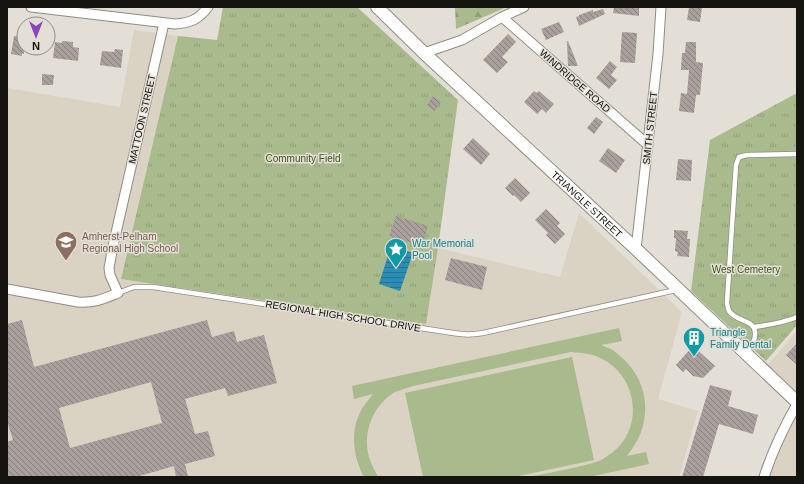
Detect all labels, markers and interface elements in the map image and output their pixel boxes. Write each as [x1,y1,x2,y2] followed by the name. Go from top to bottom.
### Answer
[16,16,56,56] north arrow
[32,40,40,52] text: N
[537,47,613,115] street label: WINDRIDGE ROAD
[126,73,158,165] street label: MATTOON STREET
[641,91,659,165] street label: SMITH STREET
[265,153,341,164] park label: Community Field
[550,168,625,239] street label: TRIANGLE STREET
[53,229,79,262] school or university icon: Amherst-Pelham Regional High School
[82,231,178,254] place label: Amherst-Pelham Regional High School
[383,236,409,269] place icon: War Memorial Pool
[412,238,474,261] place label: War Memorial Pool
[712,264,780,275] park label: West Cemetery
[265,298,422,334] street label: REGIONAL HIGH SCHOOL DRIVE
[681,325,707,358] building icon: Triangle Family Dental
[710,327,771,350] place label: Triangle Family Dental

